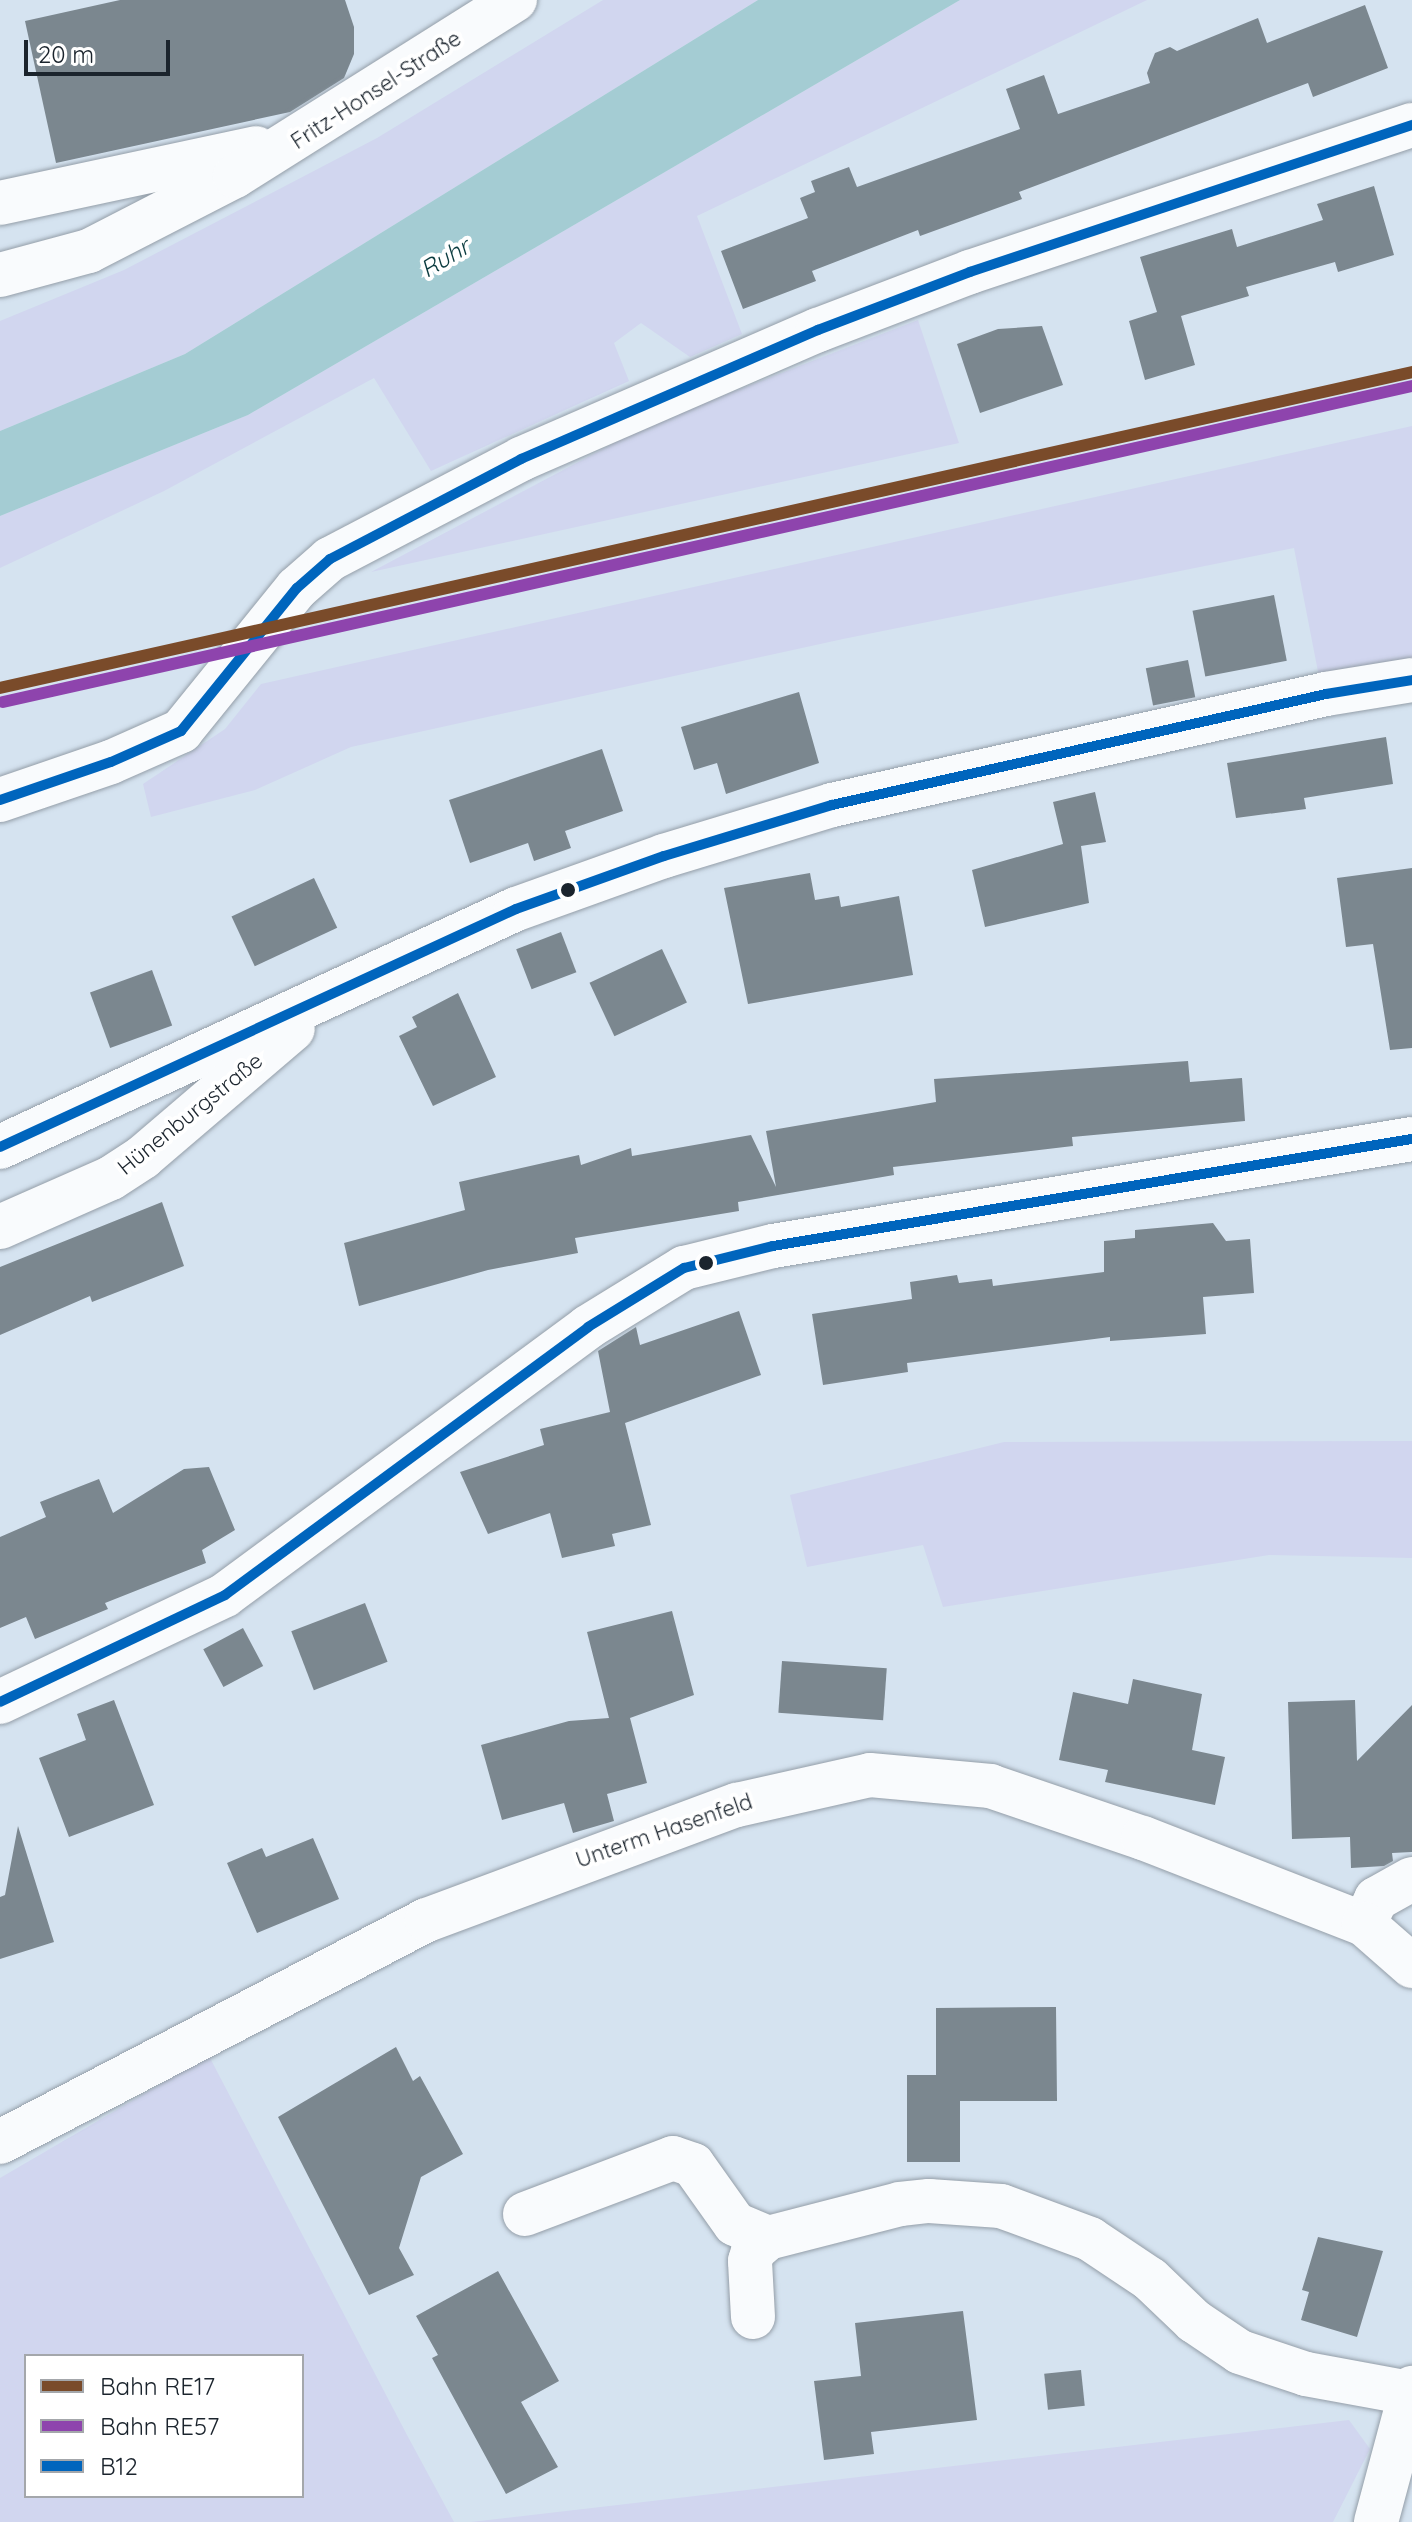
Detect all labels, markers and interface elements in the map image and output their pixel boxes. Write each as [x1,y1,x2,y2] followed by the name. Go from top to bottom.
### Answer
[28,24,174,74] scale bar
[286,25,466,155] street label: Fritz-Honsel-Straße
[38,39,94,69] text: 20 m
[415,232,475,284] water label: Ruhr
[560,882,576,898] unlabelled marker
[112,1047,268,1181] street label: Hünenburgstraße
[698,1255,714,1271] unlabelled marker
[572,1788,756,1874] street label: Unterm Hasenfeld
[24,2354,304,2498] legend
[100,2371,215,2401] text: Bahn RE17
[100,2411,219,2441] text: Bahn RE57
[100,2451,138,2481] text: B12

